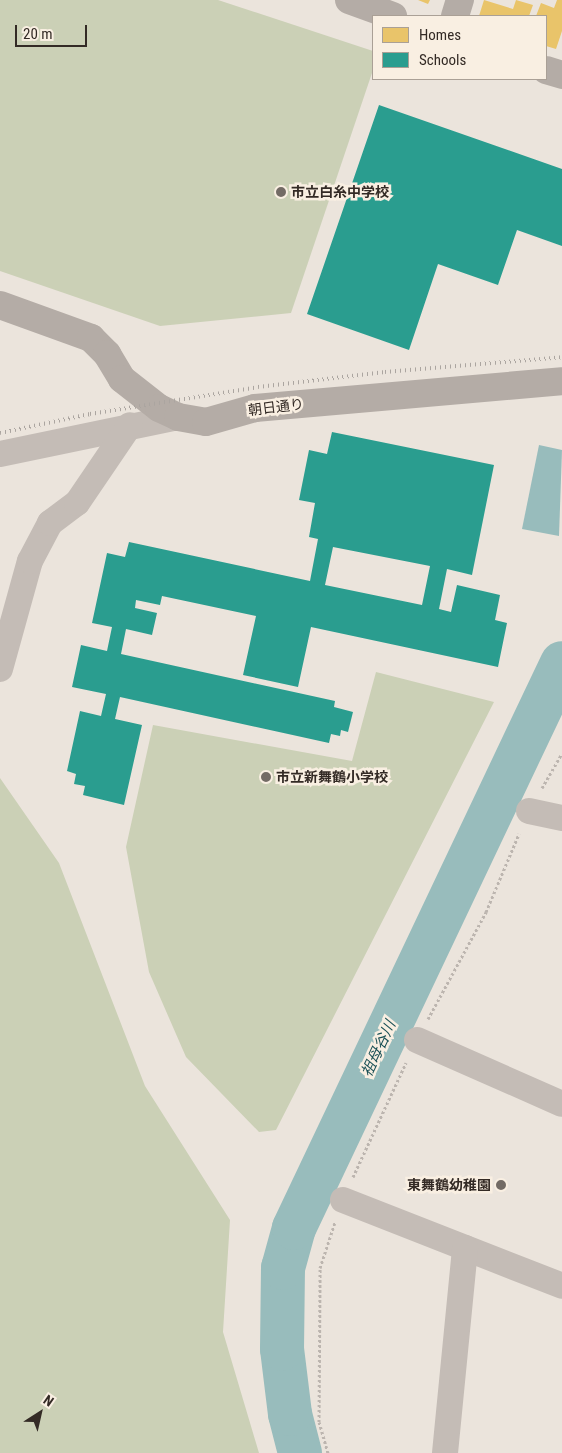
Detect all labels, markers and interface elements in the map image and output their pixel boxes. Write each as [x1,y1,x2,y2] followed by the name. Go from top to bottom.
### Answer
[18,15,90,47] scale bar
[372,15,547,80] legend
[23,25,53,43] text: 20 m
[419,26,461,44] text: Homes
[419,51,466,69] text: Schools
[291,184,389,200] place label: 市立白糸中学校
[275,186,287,198] marker: 市立白糸中学校
[247,395,305,419] street label: 朝日通り
[276,769,388,785] place label: 市立新舞鶴小学校
[260,771,272,783] marker: 市立新舞鶴小学校
[358,1018,400,1080] water label: 祖母谷川
[407,1177,491,1193] place label: 東舞鶴幼稚園
[495,1179,507,1191] marker: 東舞鶴幼稚園
[15,1388,65,1438] north arrow
[40,1392,57,1410] text: N

